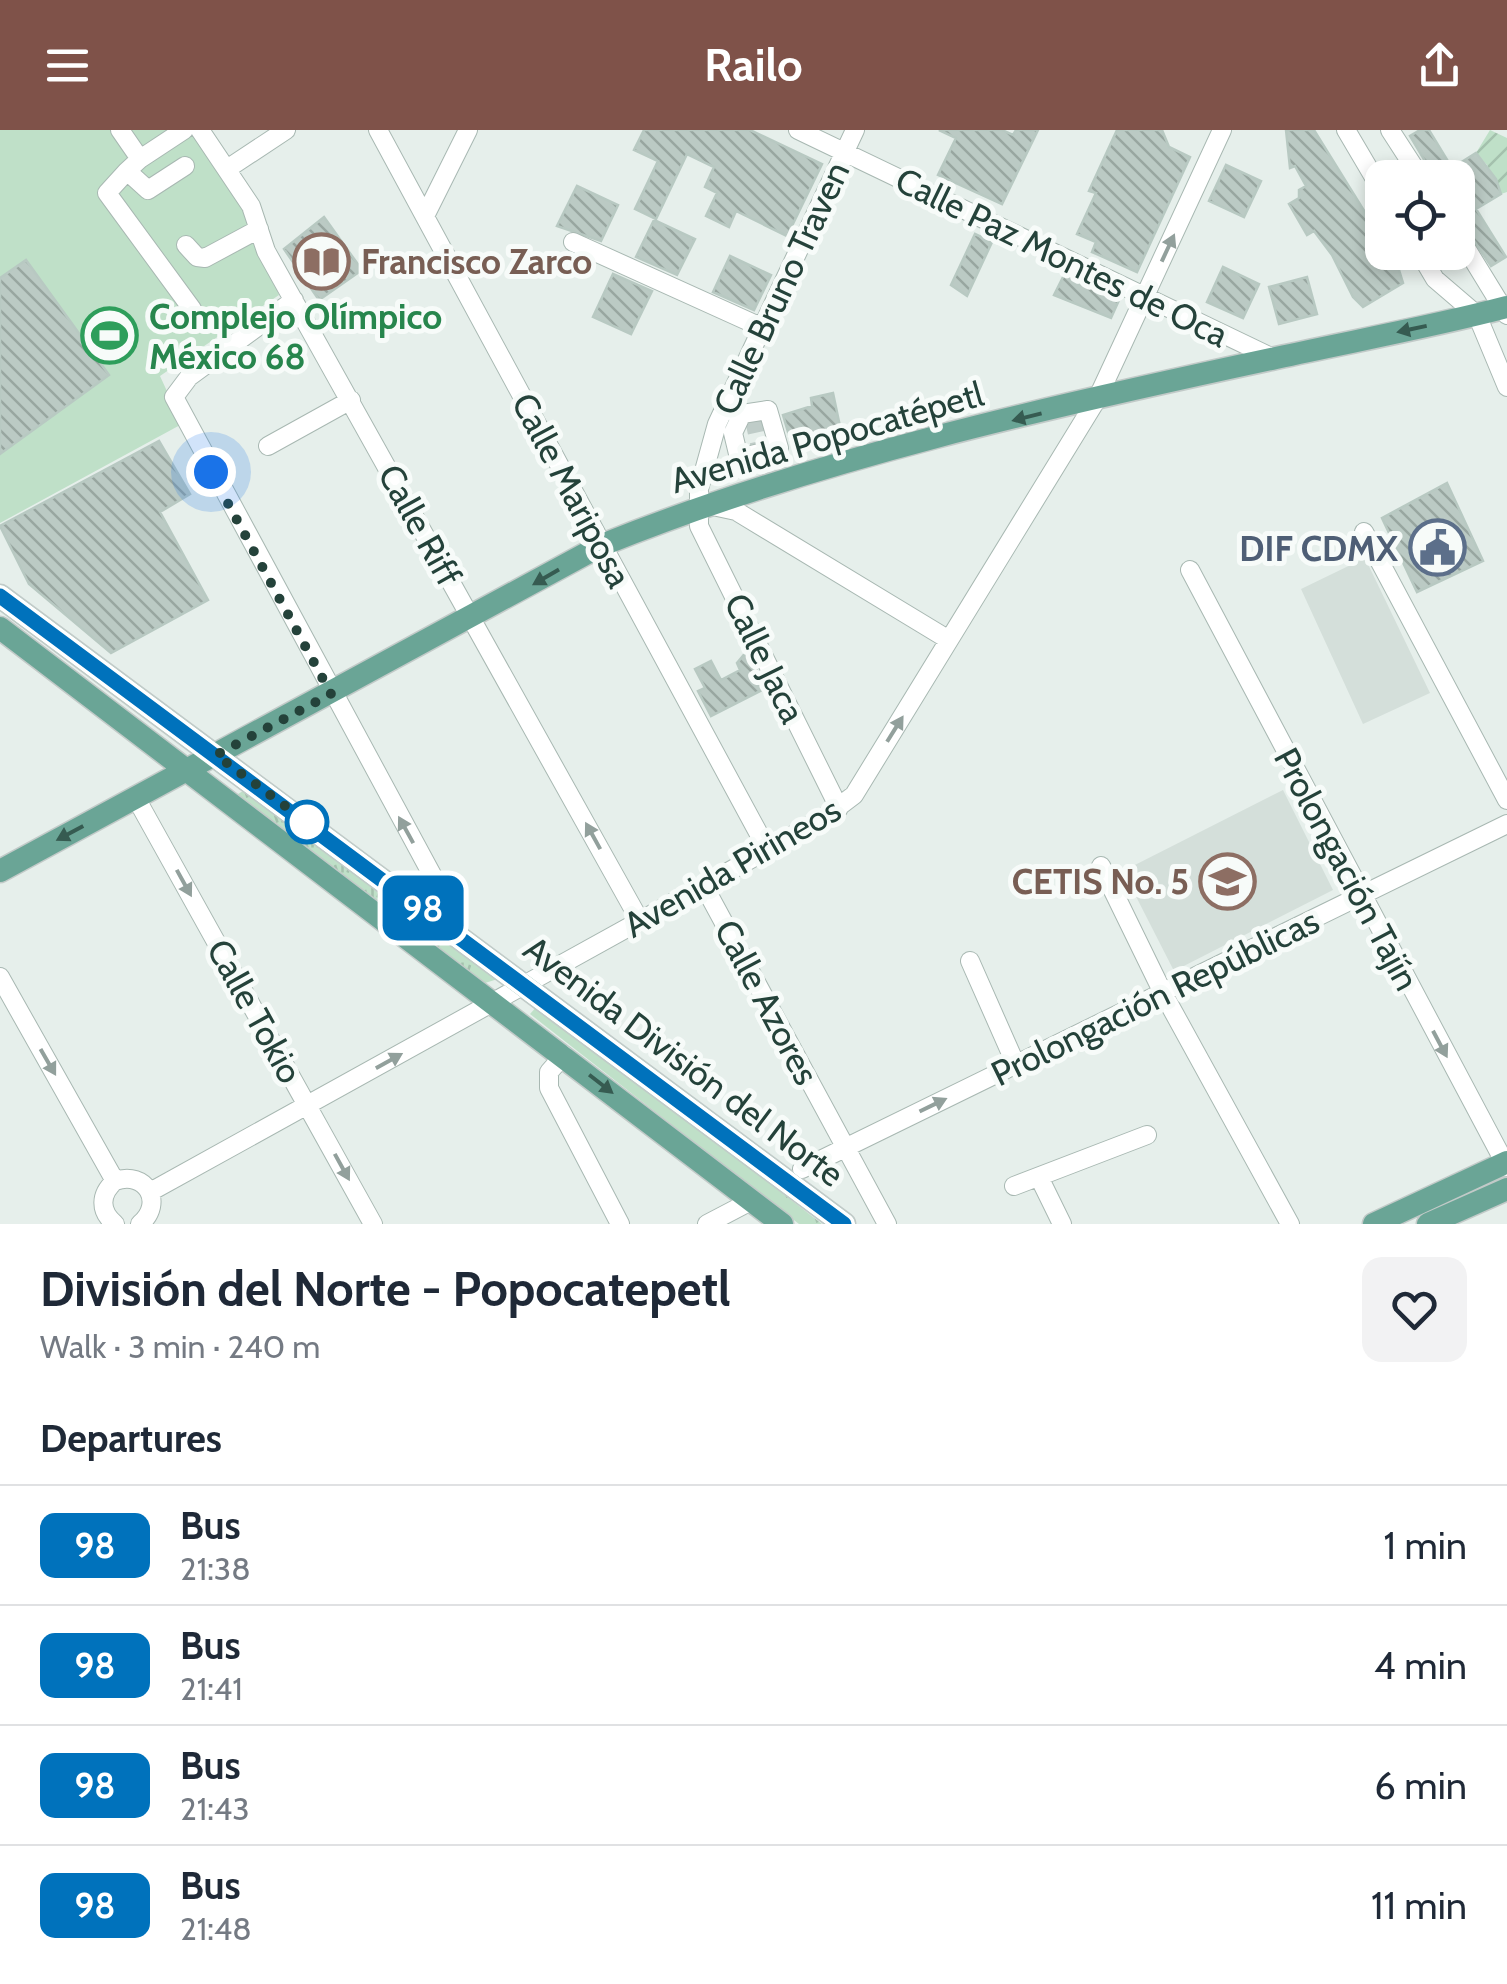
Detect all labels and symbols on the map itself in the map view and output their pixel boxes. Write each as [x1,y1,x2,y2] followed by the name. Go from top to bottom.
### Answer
[704,155,858,421] street label: Calle Bruno Traven
[889,158,1235,356] street label: Calle Paz Montes de Oca
[292,231,352,291] library icon: Francisco Zarco
[1160,233,1176,263] one-way arrow
[361,240,592,283] place label: Francisco Zarco
[149,295,442,378] place label: Complejo Olímpico México 68
[80,306,140,366] sports icon: Complejo Olímpico México 68
[1396,322,1427,337] one-way arrow
[666,372,989,502] street label: Avenida Popocatépetl
[503,385,641,595] street label: Calle Mariposa
[1011,410,1042,425] one-way arrow
[186,447,236,497] your location
[369,457,471,593] street label: Calle Riff
[1407,518,1467,578] public building icon: DIF CDMX
[1239,527,1398,570] place label: DIF CDMX
[532,567,560,585] one-way arrow
[715,586,815,730] street label: Calle Jaca
[885,715,903,743] one-way arrow
[1265,740,1429,998] street label: Prolongación Tajín
[616,788,848,946] street label: Avenida Pirineos
[286,801,328,843] unlabelled marker
[398,815,415,844] one-way arrow
[584,822,602,850] one-way arrow
[56,825,85,842] one-way arrow
[1198,851,1258,911] school or university icon: CETIS No. 5
[1012,860,1189,903] place label: CETIS No. 5
[174,869,192,897] one-way arrow
[378,876,468,940] line badge: 98
[984,899,1326,1095] street label: Prolongación Repúblicas
[706,912,828,1092] street label: Calle Azores
[515,927,853,1195] street label: Avenida División del Norte
[198,931,312,1091] street label: Calle Tokio
[1432,1029,1449,1058] one-way arrow
[39,1048,56,1076] one-way arrow
[375,1052,404,1069] one-way arrow
[588,1073,613,1094] one-way arrow
[919,1096,948,1113] one-way arrow
[333,1153,350,1181] one-way arrow

